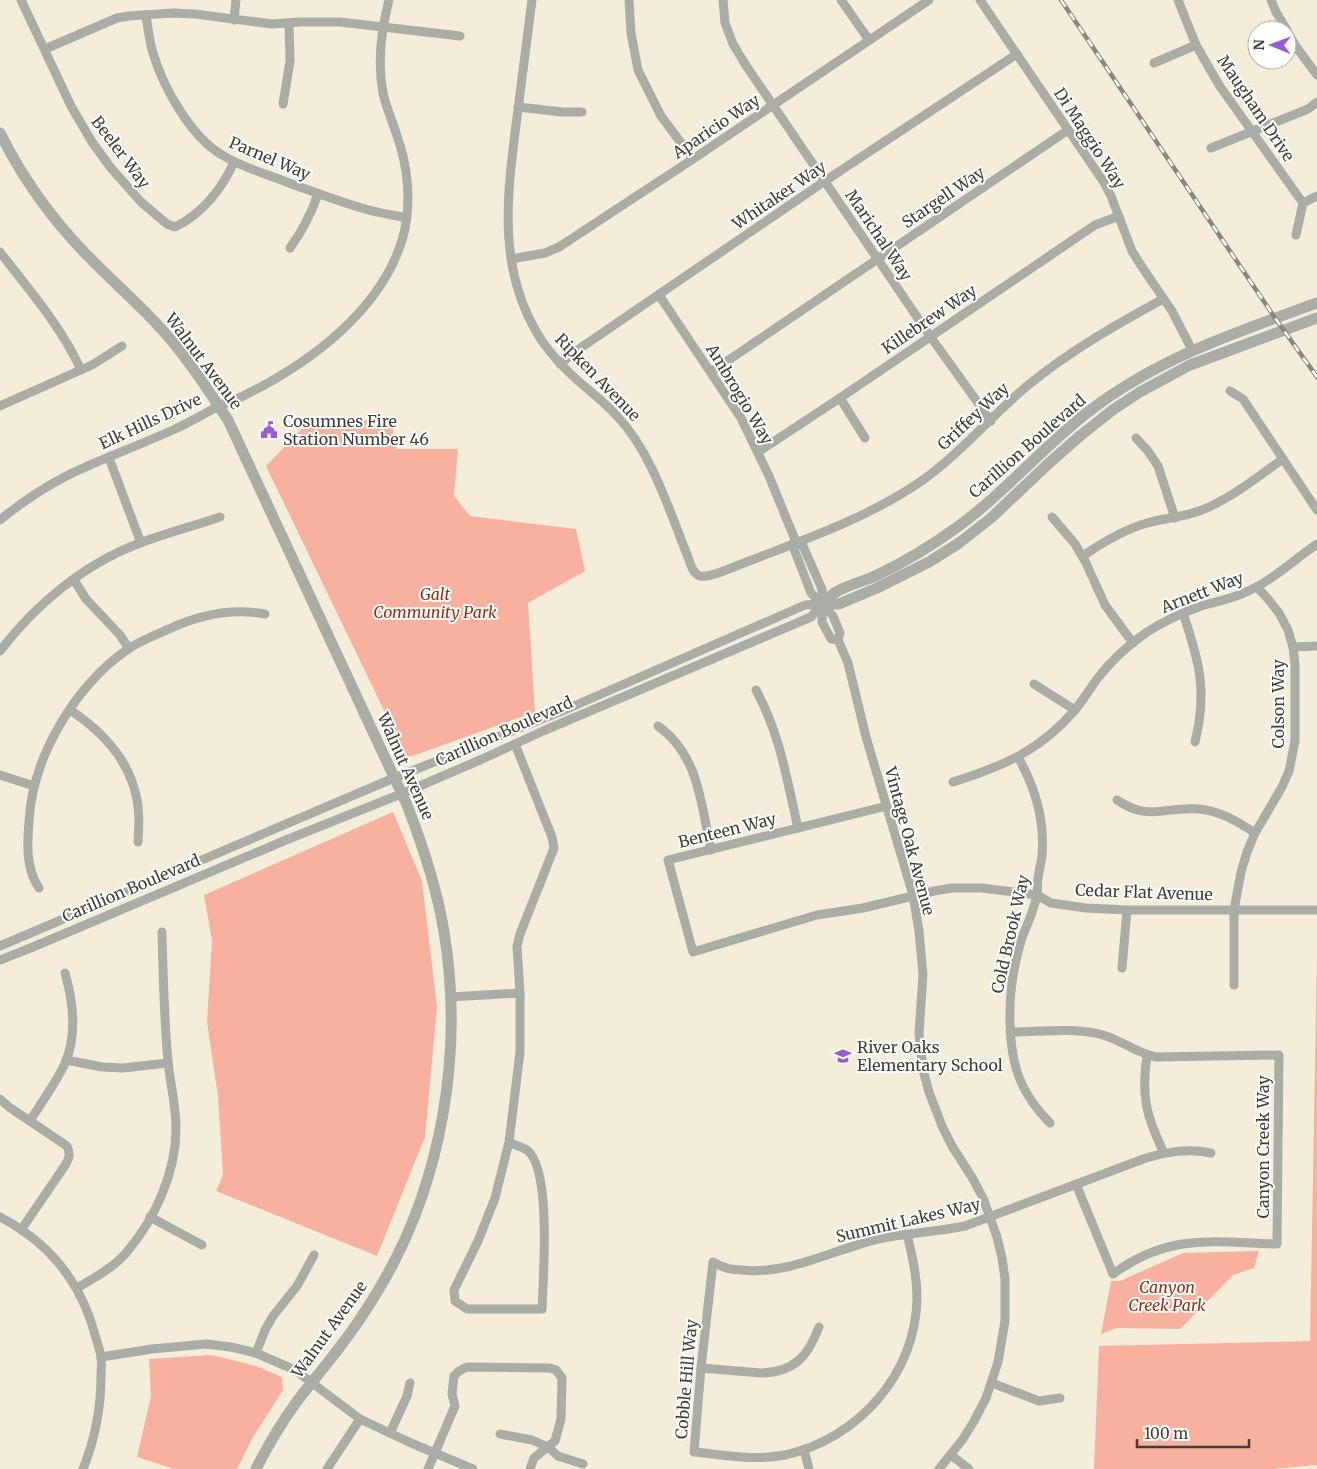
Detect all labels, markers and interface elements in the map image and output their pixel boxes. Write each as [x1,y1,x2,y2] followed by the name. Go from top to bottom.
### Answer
[1247,20,1297,70] north arrow
[1250,39,1268,50] text: N
[1213,51,1299,165] street label: Maugham Drive
[1050,84,1130,193] street label: Di Maggio Way
[668,89,764,163] street label: Aparicio Way
[87,112,155,193] street label: Beeler Way
[226,132,314,184] street label: Parnel Way
[728,156,830,234] street label: Whitaker Way
[898,162,989,232] street label: Stargell Way
[841,186,917,285] street label: Marichal Way
[878,280,981,358] street label: Killebrew Way
[161,308,247,413] street label: Walnut Avenue
[551,329,645,425] street label: Ripken Avenue
[702,339,778,448] street label: Ambrogio Way
[933,377,1013,454] street label: Griffey Way
[96,389,204,453] street label: Elk Hills Drive
[965,390,1090,502] street label: Carillion Boulevard
[283,411,429,449] place label: Cosumnes Fire Station Number 46
[259,420,279,440] public building icon: Cosumnes Fire Station Number 46
[1157,567,1247,617] street label: Arnett Way
[373,584,497,622] park label: Galt Community Park
[1268,659,1288,748] street label: Colson Way
[432,692,576,770] street label: Carillion Boulevard
[373,708,439,823] street label: Walnut Avenue
[880,764,939,917] street label: Vintage Oak Avenue
[676,808,779,852] street label: Benteen Way
[59,850,203,926] street label: Carillion Boulevard
[987,872,1034,995] street label: Cold Brook Way
[1075,880,1213,904] street label: Cedar Flat Avenue
[857,1037,1003,1075] place label: River Oaks Elementary School
[833,1046,853,1066] school or university icon: River Oaks Elementary School
[1253,1075,1273,1219] street label: Canyon Creek Way
[834,1193,983,1246] street label: Summit Lakes Way
[286,1276,371,1382] street label: Walnut Avenue
[1128,1277,1206,1315] park label: Canyon Creek Park
[671,1318,701,1440] street label: Cobble Hill Way
[1137,1416,1250,1448] scale bar
[1144,1424,1188,1443] text: 100 m

